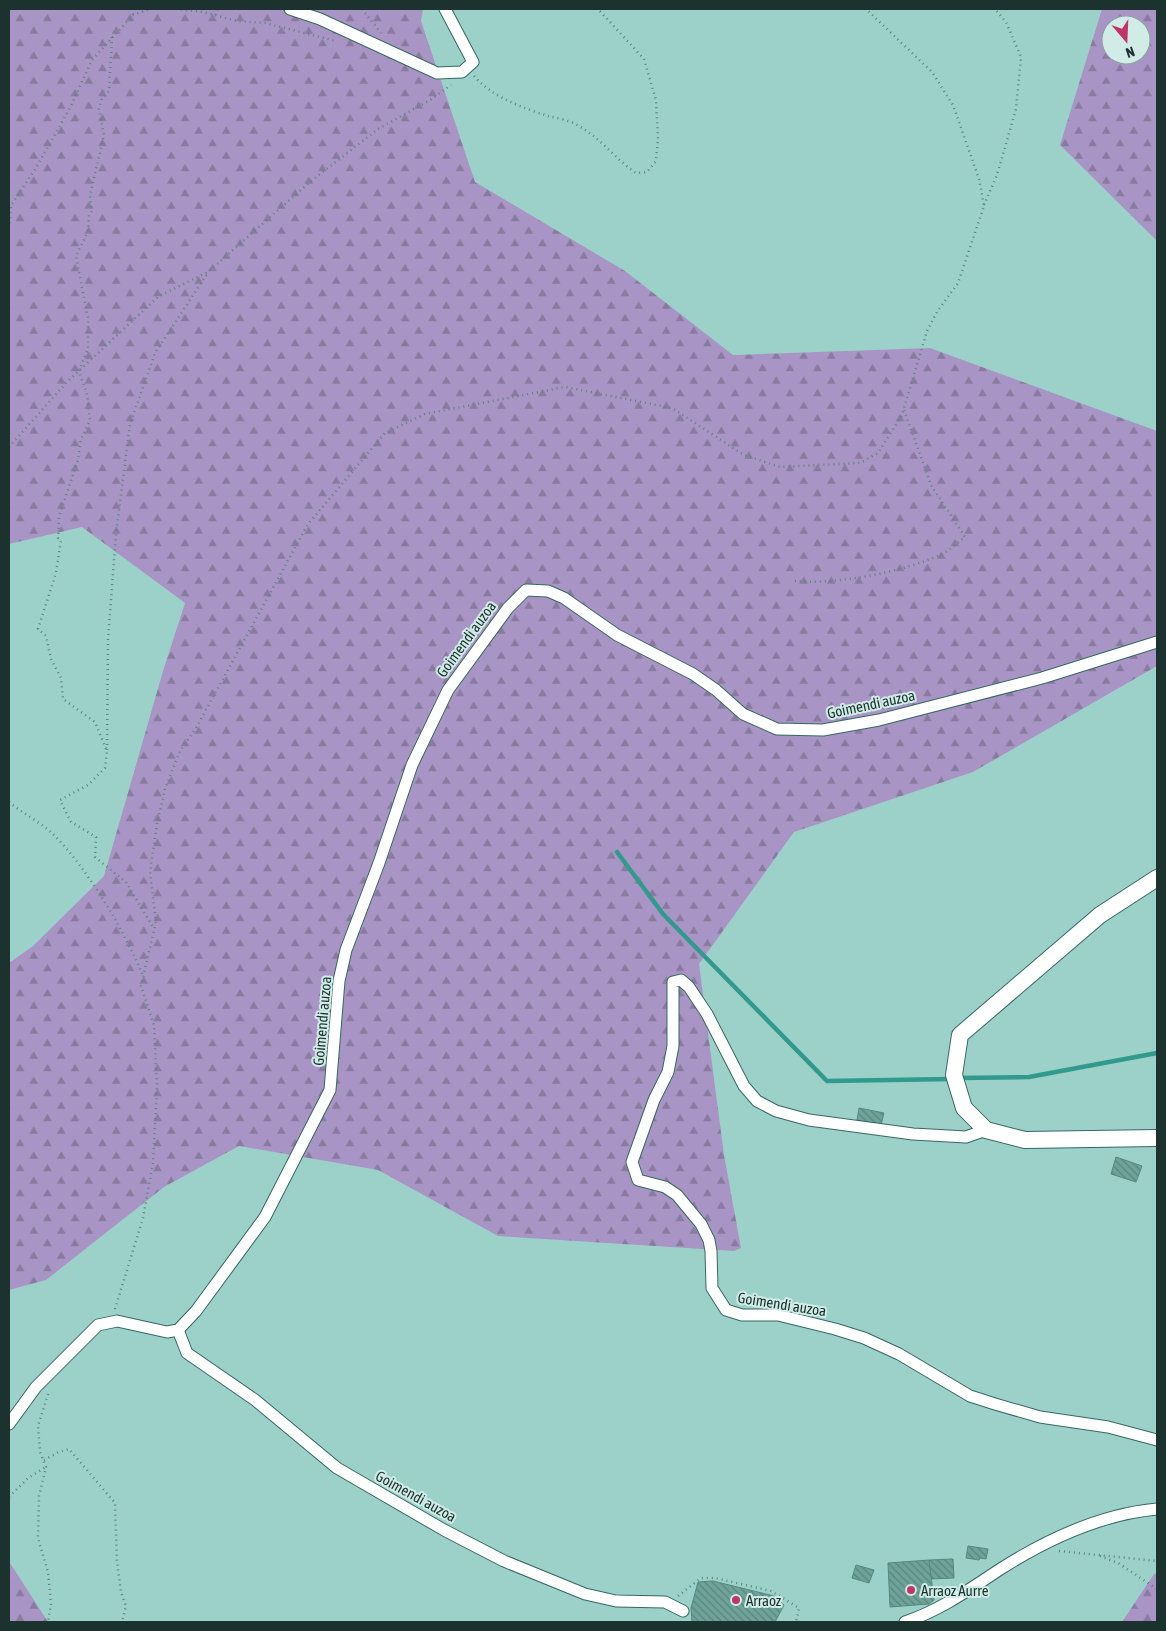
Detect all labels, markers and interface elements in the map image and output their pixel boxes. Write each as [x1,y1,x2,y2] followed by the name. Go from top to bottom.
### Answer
[1101,15,1151,65] north arrow
[1124,43,1137,61] text: N
[433,598,499,680] street label: Goimendi auzoa
[825,686,917,722] street label: Goimendi auzoa
[310,976,334,1066] street label: Goimendi auzoa
[736,1289,828,1319] street label: Goimendi auzoa
[373,1467,459,1525] street label: Goimendi auzoa
[921,1582,989,1599] place label: Arraoz Aurre
[905,1584,917,1596] marker: Arraoz Aurre
[746,1592,782,1609] place label: Arraoz
[730,1594,742,1606] marker: Arraoz

